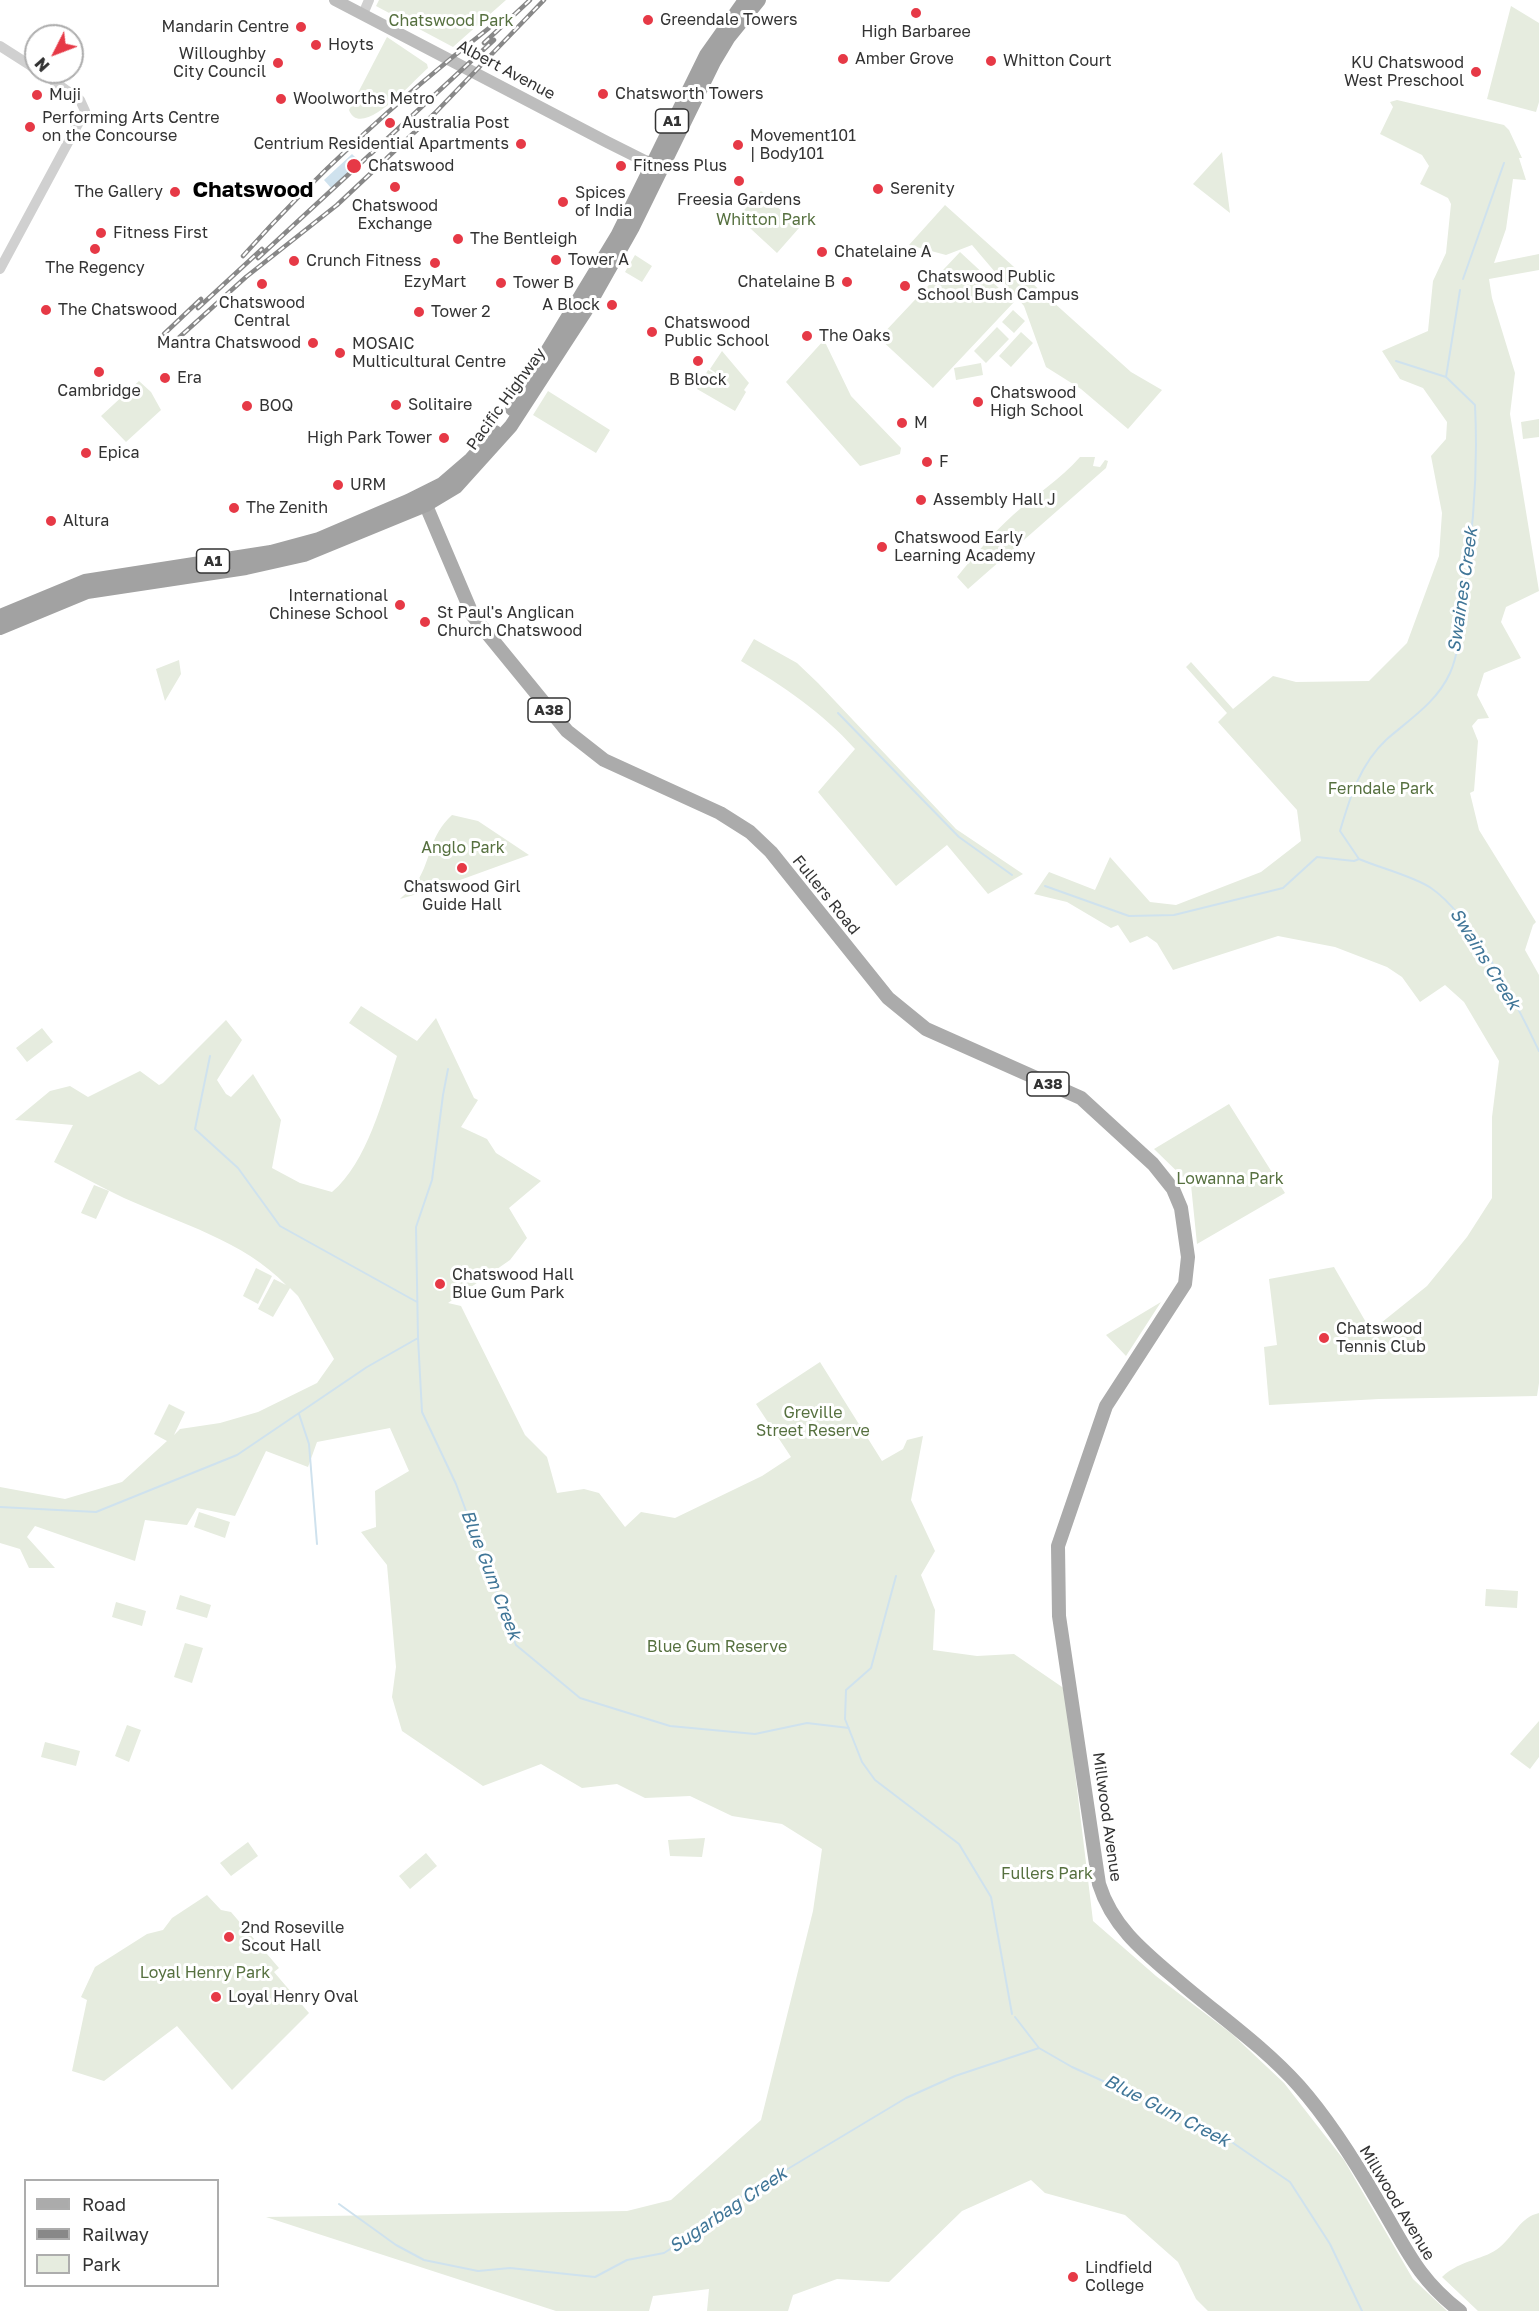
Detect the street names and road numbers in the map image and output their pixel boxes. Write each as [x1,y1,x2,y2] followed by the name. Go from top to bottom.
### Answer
[454,36,558,104] street label: Albert Avenue
[656,109,688,133] road number: A1
[463,344,549,454] street label: Pacific Highway
[196,549,230,573] road number: A1
[528,698,570,722] road number: A38
[788,851,864,939] street label: Fullers Road
[1027,1072,1069,1096] road number: A38
[1088,1751,1126,1883] street label: Millwood Avenue
[1355,2142,1439,2264] street label: Millwood Avenue

